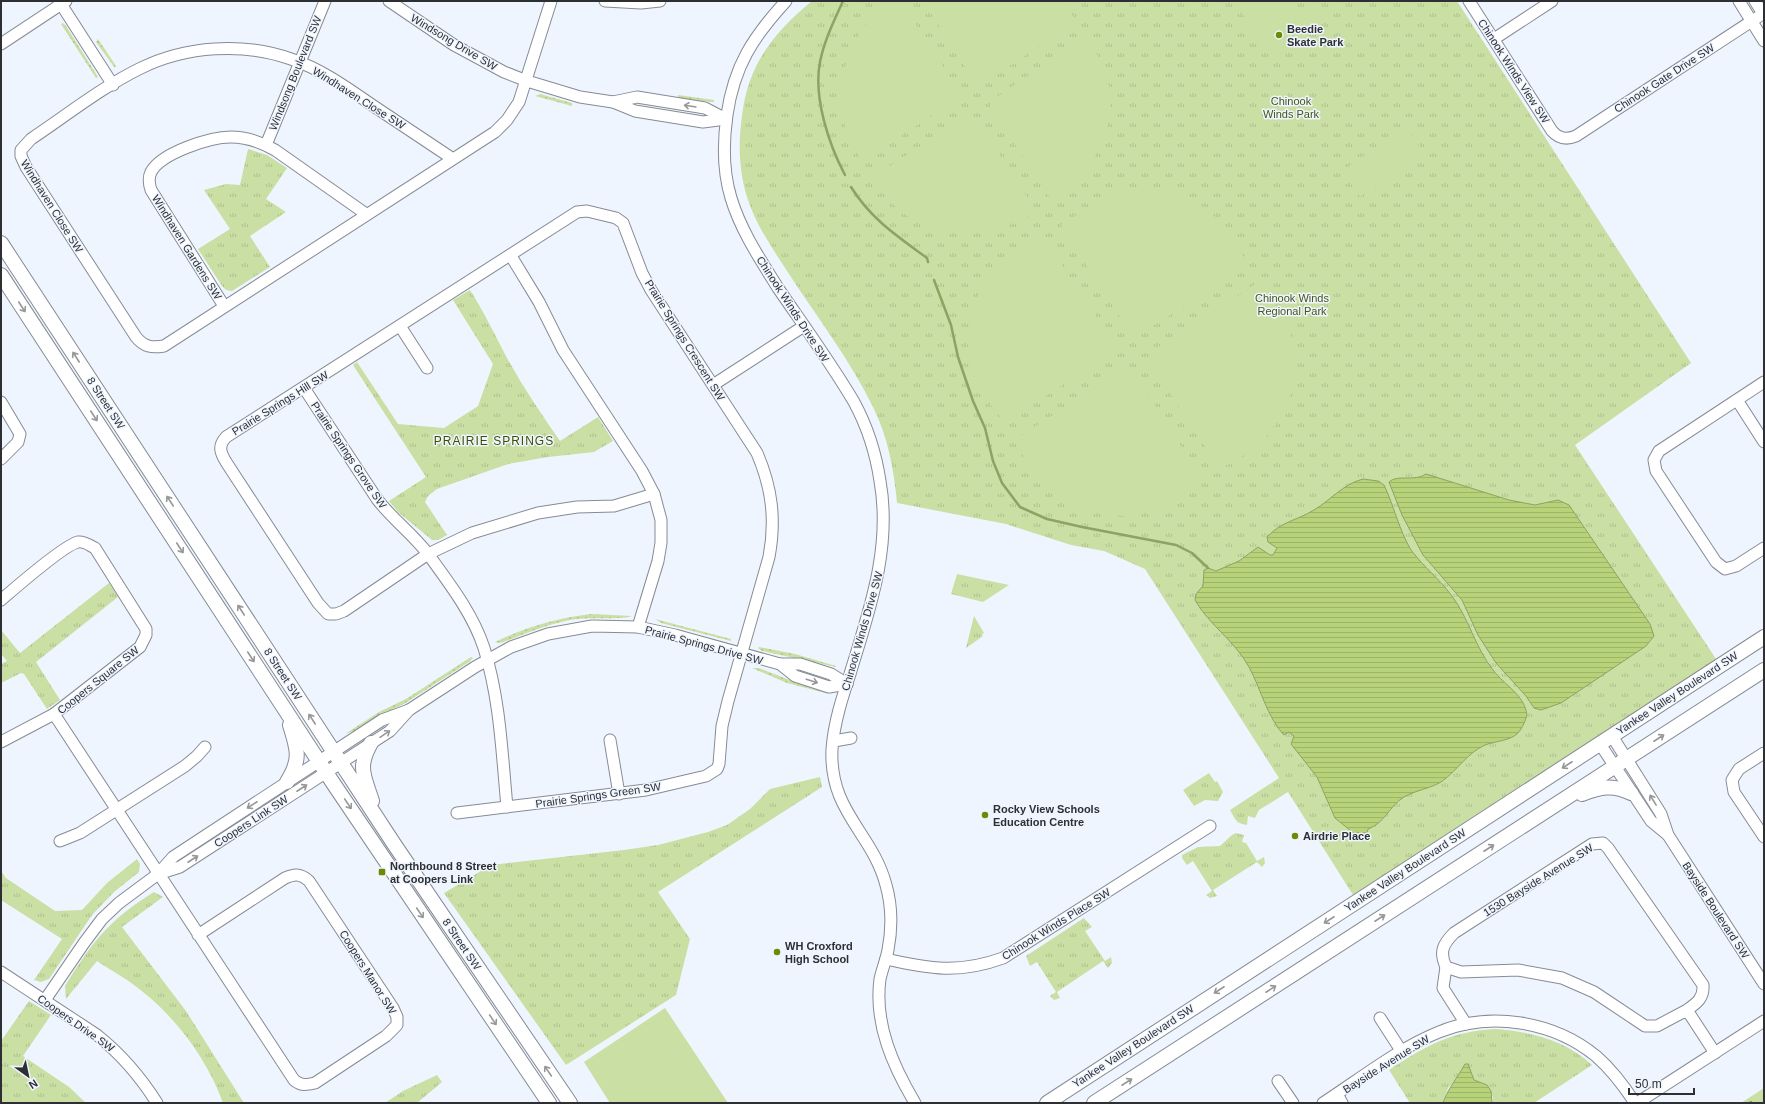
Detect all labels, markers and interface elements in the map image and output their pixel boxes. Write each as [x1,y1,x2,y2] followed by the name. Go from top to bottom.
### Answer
[409,12,500,73] street label: Windsong Drive SW
[267,13,324,132] street label: Windsong Boulevard SW
[1476,17,1552,126] street label: Chinook Winds View SW
[1287,23,1344,48] place label: Beedie Skate Park
[1274,30,1284,40] marker: Beedie Skate Park
[1612,41,1717,115] street label: Chinook Gate Drive SW
[310,65,408,132] street label: Windhaven Close SW
[1263,95,1320,120] park label: Chinook Winds Park
[684,102,697,110] one-way arrow
[19,157,86,255] street label: Windhaven Close SW
[150,192,224,302] street label: Windhaven Gardens SW
[754,254,832,365] street label: Chinook Winds Drive SW
[643,277,728,403] street label: Prairie Springs Crescent SW
[1255,292,1329,317] park label: Chinook Winds Regional Park
[18,302,27,313] one-way arrow
[72,352,80,363] one-way arrow
[230,368,331,438] street label: Prairie Springs Hill SW
[85,375,128,432] street label: 8 Street SW
[309,399,390,511] street label: Prairie Springs Grove SW
[90,410,98,422] one-way arrow
[434,434,554,448] district label: PRAIRIE SPRINGS
[166,496,174,507] one-way arrow
[176,543,184,554] one-way arrow
[839,569,885,692] street label: Chinook Winds Drive SW
[237,605,245,616] one-way arrow
[644,623,765,667] street label: Prairie Springs Drive SW
[55,643,141,716] street label: Coopers Square SW
[262,646,305,703] street label: 8 Street SW
[1614,649,1740,737] street label: Yankee Valley Boulevard SW
[247,651,255,662] one-way arrow
[805,678,818,685] one-way arrow
[308,713,316,725] one-way arrow
[379,729,391,737] one-way arrow
[1653,733,1665,741] one-way arrow
[1562,761,1573,769] one-way arrow
[535,780,662,810] street label: Prairie Springs Green SW
[296,784,307,792] one-way arrow
[212,792,291,849] street label: Coopers Link SW
[1648,794,1656,806] one-way arrow
[344,799,352,810] one-way arrow
[246,801,257,809] one-way arrow
[993,803,1100,828] place label: Rocky View Schools Education Centre
[980,810,990,820] marker: Rocky View Schools Education Centre
[1342,826,1468,914] street label: Yankee Valley Boulevard SW
[1303,830,1370,842] place label: Airdrie Place
[1290,831,1300,841] marker: Airdrie Place
[1481,841,1596,919] street label: 1530 Bayside Avenue SW
[1483,844,1494,852] one-way arrow
[187,855,198,863] one-way arrow
[390,860,497,885] place label: Northbound 8 Street at Coopers Link
[1680,860,1752,961] street label: Bayside Boulevard SW
[377,867,387,877] marker: Northbound 8 Street at Coopers Link
[1000,885,1113,962] street label: Chinook Winds Place SW
[416,907,424,918] one-way arrow
[1374,914,1386,922] one-way arrow
[1323,915,1334,924] one-way arrow
[440,916,484,972] street label: 8 Street SW
[337,928,399,1017] street label: Coopers Manor SW
[785,940,853,965] place label: WH Croxford High School
[772,947,782,957] marker: WH Croxford High School
[1265,984,1277,992] one-way arrow
[1214,986,1225,994] one-way arrow
[35,992,117,1054] street label: Coopers Drive SW
[1070,1002,1196,1090] street label: Yankee Valley Boulevard SW
[489,1014,497,1025] one-way arrow
[1341,1032,1432,1095] street label: Bayside Avenue SW
[8,1056,48,1096] north arrow
[544,1066,552,1077] one-way arrow
[1629,1070,1694,1096] scale bar
[27,1077,40,1092] text: N
[1635,1077,1662,1091] text: 50 m
[1121,1078,1132,1086] one-way arrow

